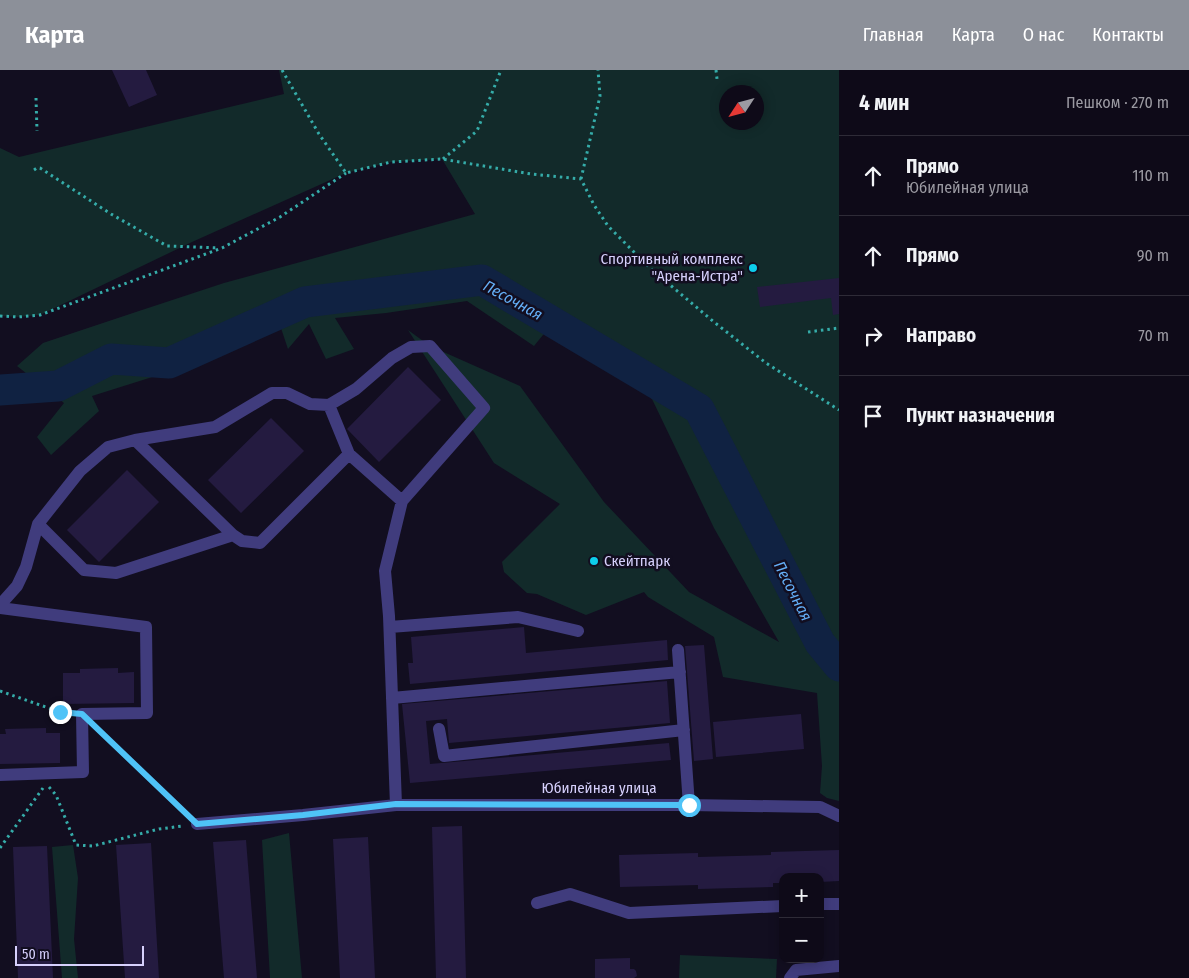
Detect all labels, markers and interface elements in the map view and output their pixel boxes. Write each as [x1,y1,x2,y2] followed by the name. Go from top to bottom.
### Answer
[25,21,84,49] text: Карта
[863,24,924,46] text: Главная
[952,24,995,46] text: Карта
[1023,24,1064,46] text: О нас
[1092,24,1164,46] text: Контакты
[719,85,764,130] north arrow
[859,90,909,116] text: 4 мин
[1066,93,1169,112] text: Пешком · 270 m
[906,155,959,178] text: Прямо
[859,162,887,190] icon: ahead
[1132,166,1169,185] text: 110 m
[906,178,1029,197] text: Юбилейная улица
[859,242,887,270] icon: ahead
[906,244,959,267] text: Прямо
[1137,246,1169,265] text: 90 m
[601,250,744,285] place label: Спортивный комплекс "Арена-Истра"
[747,262,759,274] marker: Спортивный комплекс "Арена-Истра"
[480,276,546,324] water label: Песочная
[859,322,887,350] icon: right
[906,324,976,347] text: Направо
[1138,326,1169,345] text: 70 m
[859,402,887,430] icon: arrive
[906,404,1055,427] text: Пункт назначения
[604,552,670,570] place label: Скейтпарк
[588,555,600,567] marker: Скейтпарк
[770,558,816,624] water label: Песочная
[49,701,72,724] route end
[541,779,657,797] street label: Юбилейная улица
[678,794,701,817] route start
[779,873,824,963] map controls
[779,873,824,918] button: +
[779,918,824,963] button: −
[15,943,144,966] scale bar
[22,946,50,963] text: 50 m

